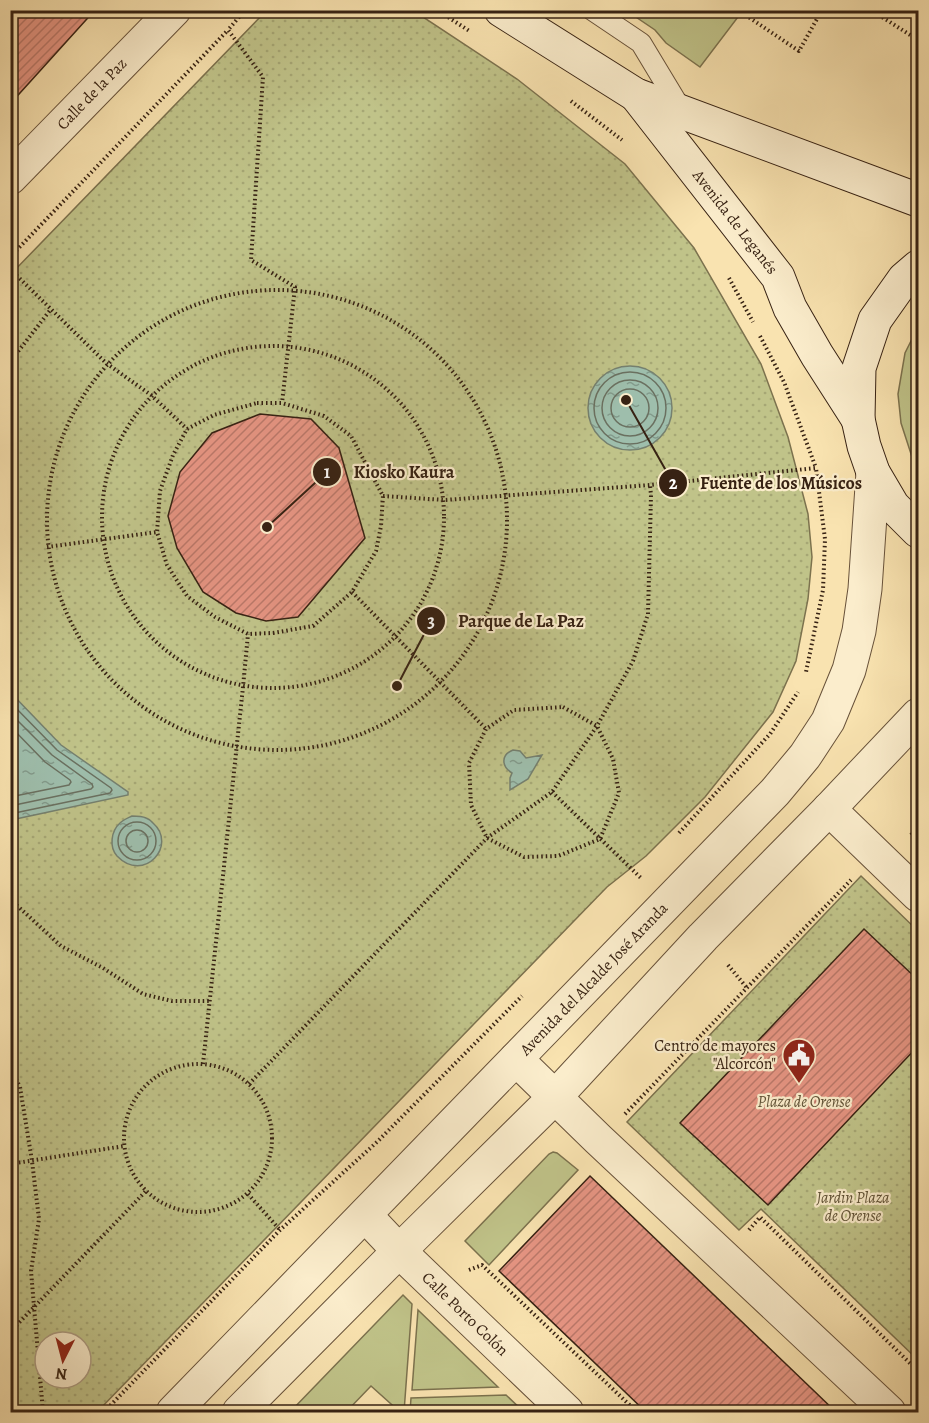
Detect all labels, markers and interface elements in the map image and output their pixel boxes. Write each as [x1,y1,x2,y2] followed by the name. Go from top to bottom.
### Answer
[52,53,132,135] street label: Calle de la Paz
[687,164,783,279] street label: Avenida de Leganés
[312,454,467,490] callout: Kiosko Kaura
[324,460,331,484] text: 1
[353,460,455,484] text: Kiosko Kaura
[658,465,874,501] callout: Fuente de los Músicos
[669,471,678,495] text: 2
[700,471,862,495] text: Fuente de los Músicos
[416,603,596,639] callout: Parque de La Paz
[427,609,435,633] text: 3
[458,609,584,633] text: Parque de La Paz
[514,897,673,1061] street label: Avenida del Alcalde José Aranda
[654,1035,776,1075] place label: Centro de mayores "Alcorcón"
[781,1037,817,1084] public building icon: Centro de mayores "Alcorcón"
[758,1091,851,1113] park label: Plaza de Orense
[816,1187,890,1227] park label: Jardin Plaza de Orense
[417,1267,513,1361] street label: Calle Porto Colón
[33,1330,93,1390] north arrow
[54,1362,68,1385] text: N

